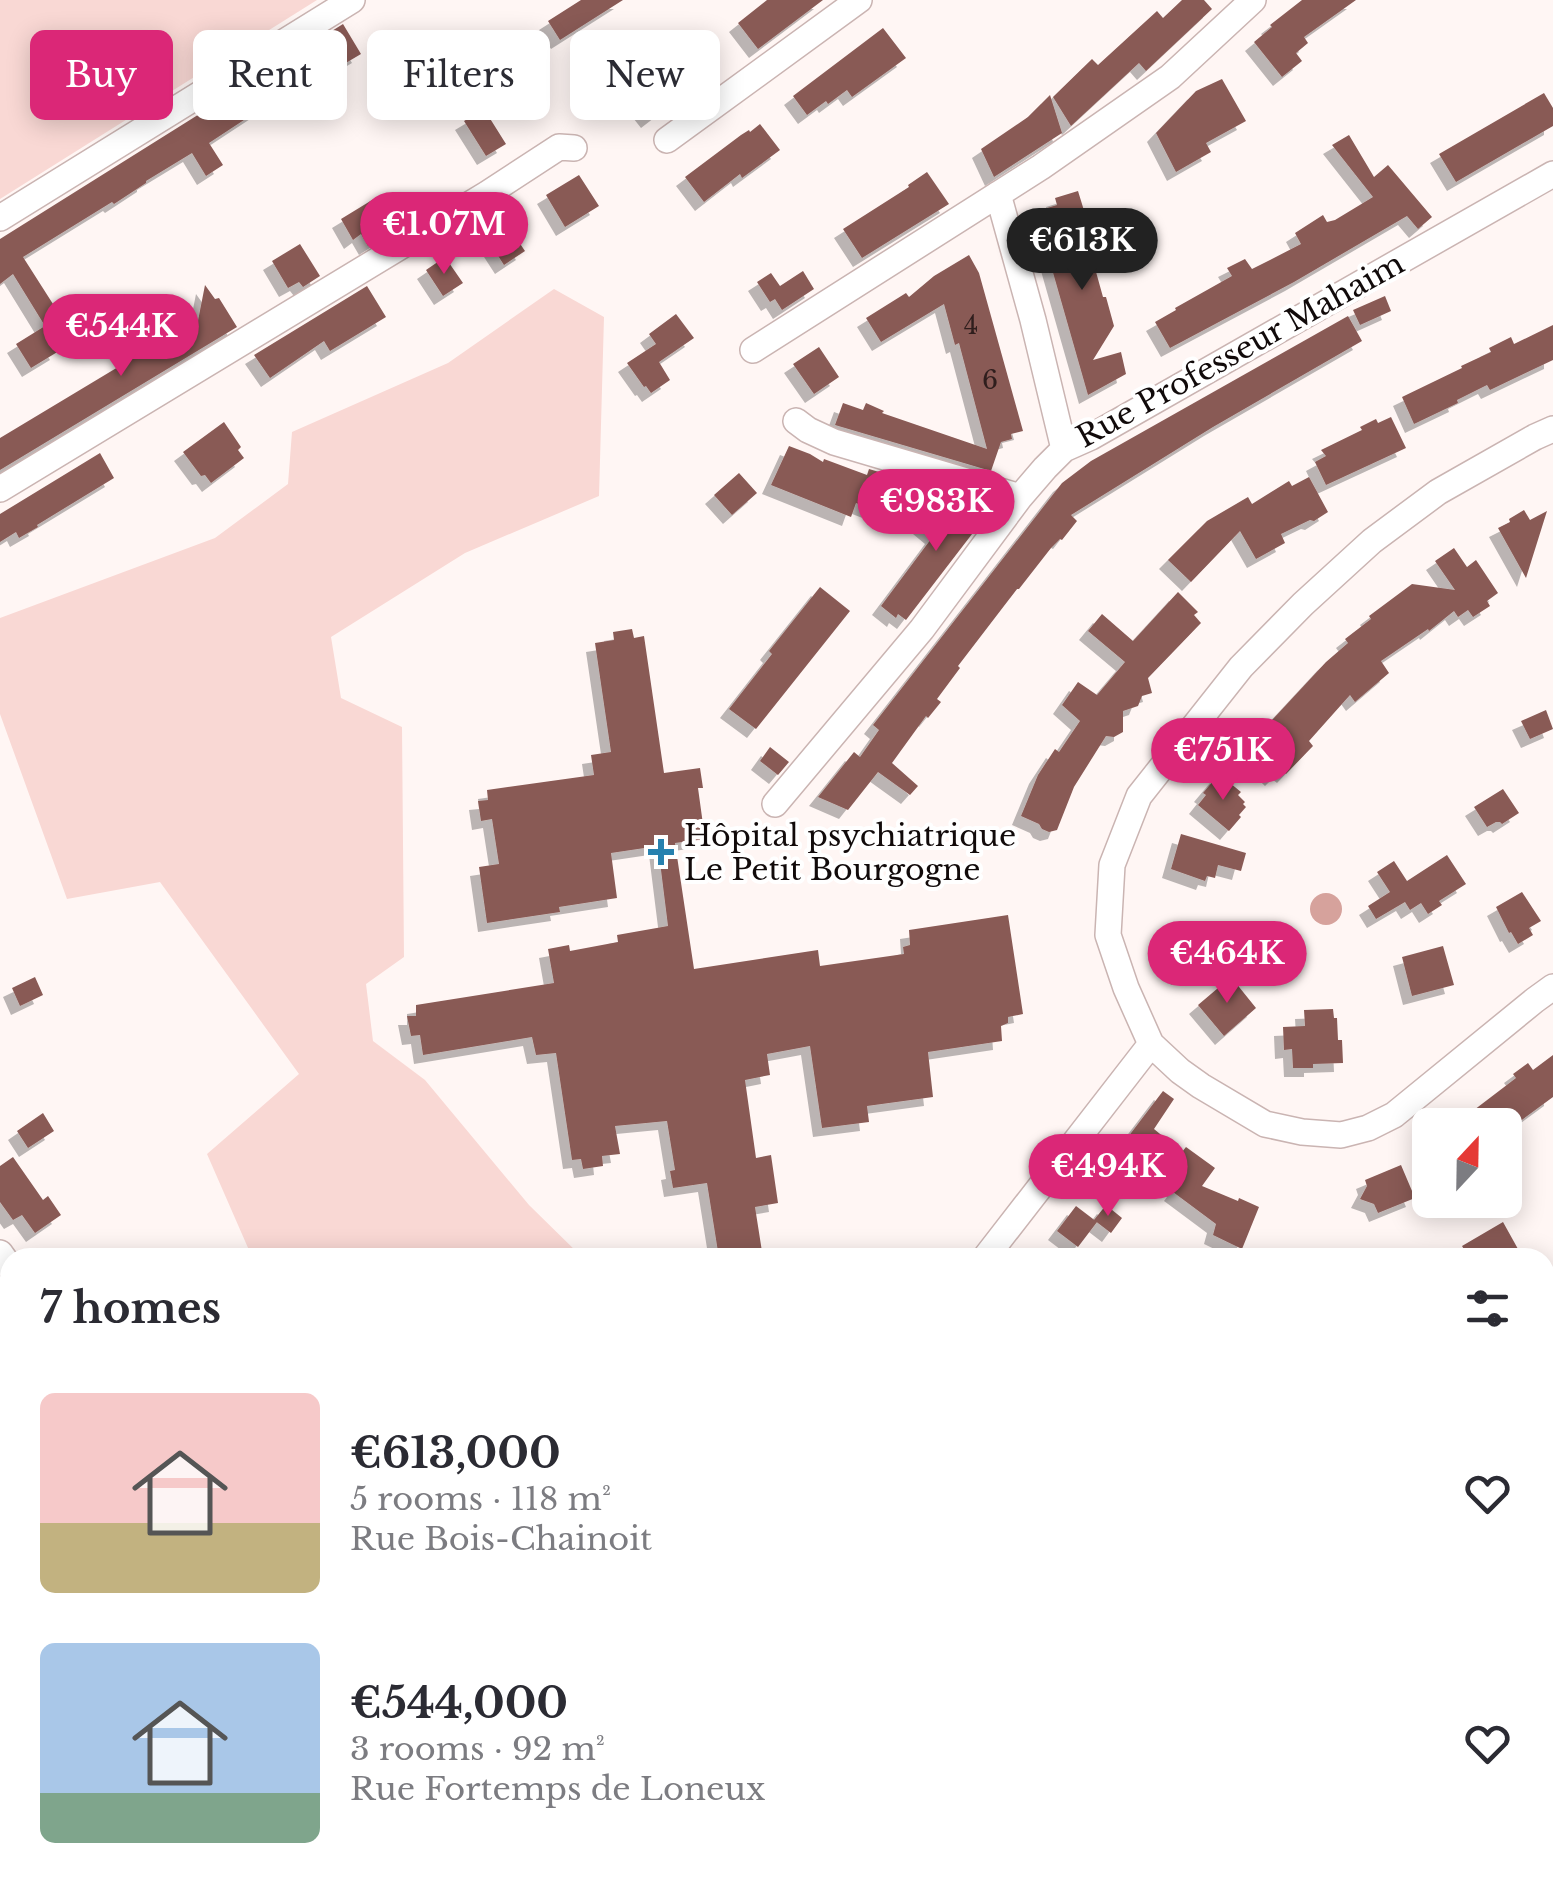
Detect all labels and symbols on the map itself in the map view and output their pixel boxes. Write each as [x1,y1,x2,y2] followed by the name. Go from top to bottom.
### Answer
[363,192,525,277] pin: €1.07M
[1012,208,1152,293] pin: €613K
[1070,244,1410,456] street label: Rue Professeur Mahaim
[51,294,191,379] pin: €544K
[964,310,978,341] house number: 4
[982,365,998,396] house number: 6
[866,469,1006,554] pin: €983K
[1153,718,1293,803] pin: €751K
[684,817,1016,888] place label: Hôpital psychiatrique Le Petit Bourgogne
[648,839,674,865] marker: Hôpital psychiatrique Le Petit Bourgogne
[1157,921,1297,1006] pin: €464K
[1412,1108,1522,1218] north arrow
[1038,1134,1178,1219] pin: €494K

